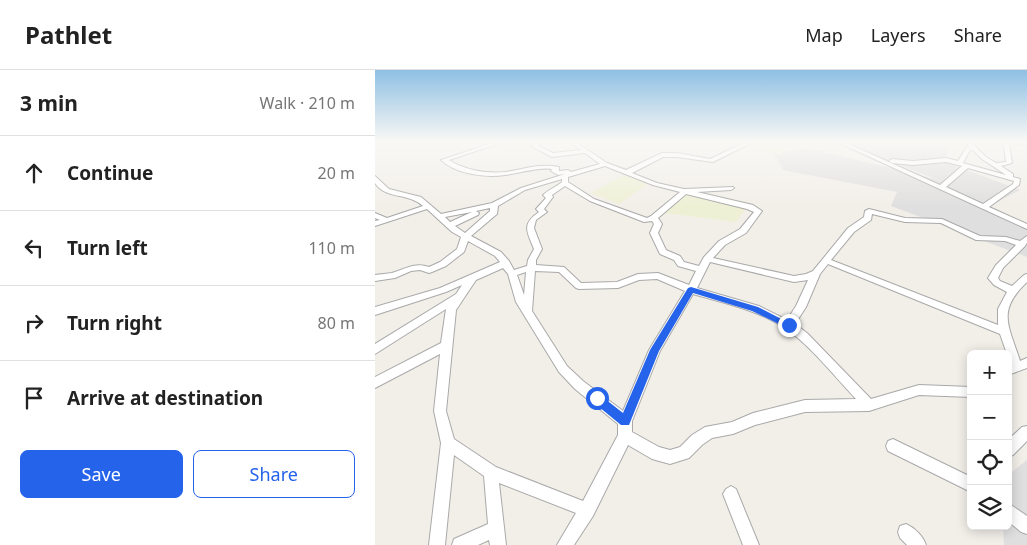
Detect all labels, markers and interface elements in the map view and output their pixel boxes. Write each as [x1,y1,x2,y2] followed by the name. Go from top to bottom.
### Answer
[25,18,112,51] text: Pathlet
[805,23,843,47] text: Map
[871,23,926,47] text: Layers
[954,23,1002,47] text: Share
[20,89,78,117] text: 3 min
[260,92,355,114] text: Walk · 210 m
[20,159,48,187] icon: ahead
[67,160,153,186] text: Continue
[318,162,355,184] text: 20 m
[20,234,48,262] icon: left
[67,235,148,261] text: Turn left
[308,237,355,259] text: 110 m
[20,309,48,337] icon: right
[67,310,162,336] text: Turn right
[318,312,355,334] text: 80 m
[778,314,801,337] route end
[967,350,1012,530] map controls
[967,350,1012,395] button: +
[20,384,48,412] icon: arrive
[67,385,263,411] text: Arrive at destination
[586,387,609,410] route start
[967,395,1012,440] button: −
[967,440,1012,485] button: locate
[20,450,183,498] button: Save
[193,450,355,498] button: Share
[967,485,1012,530] button: layers

